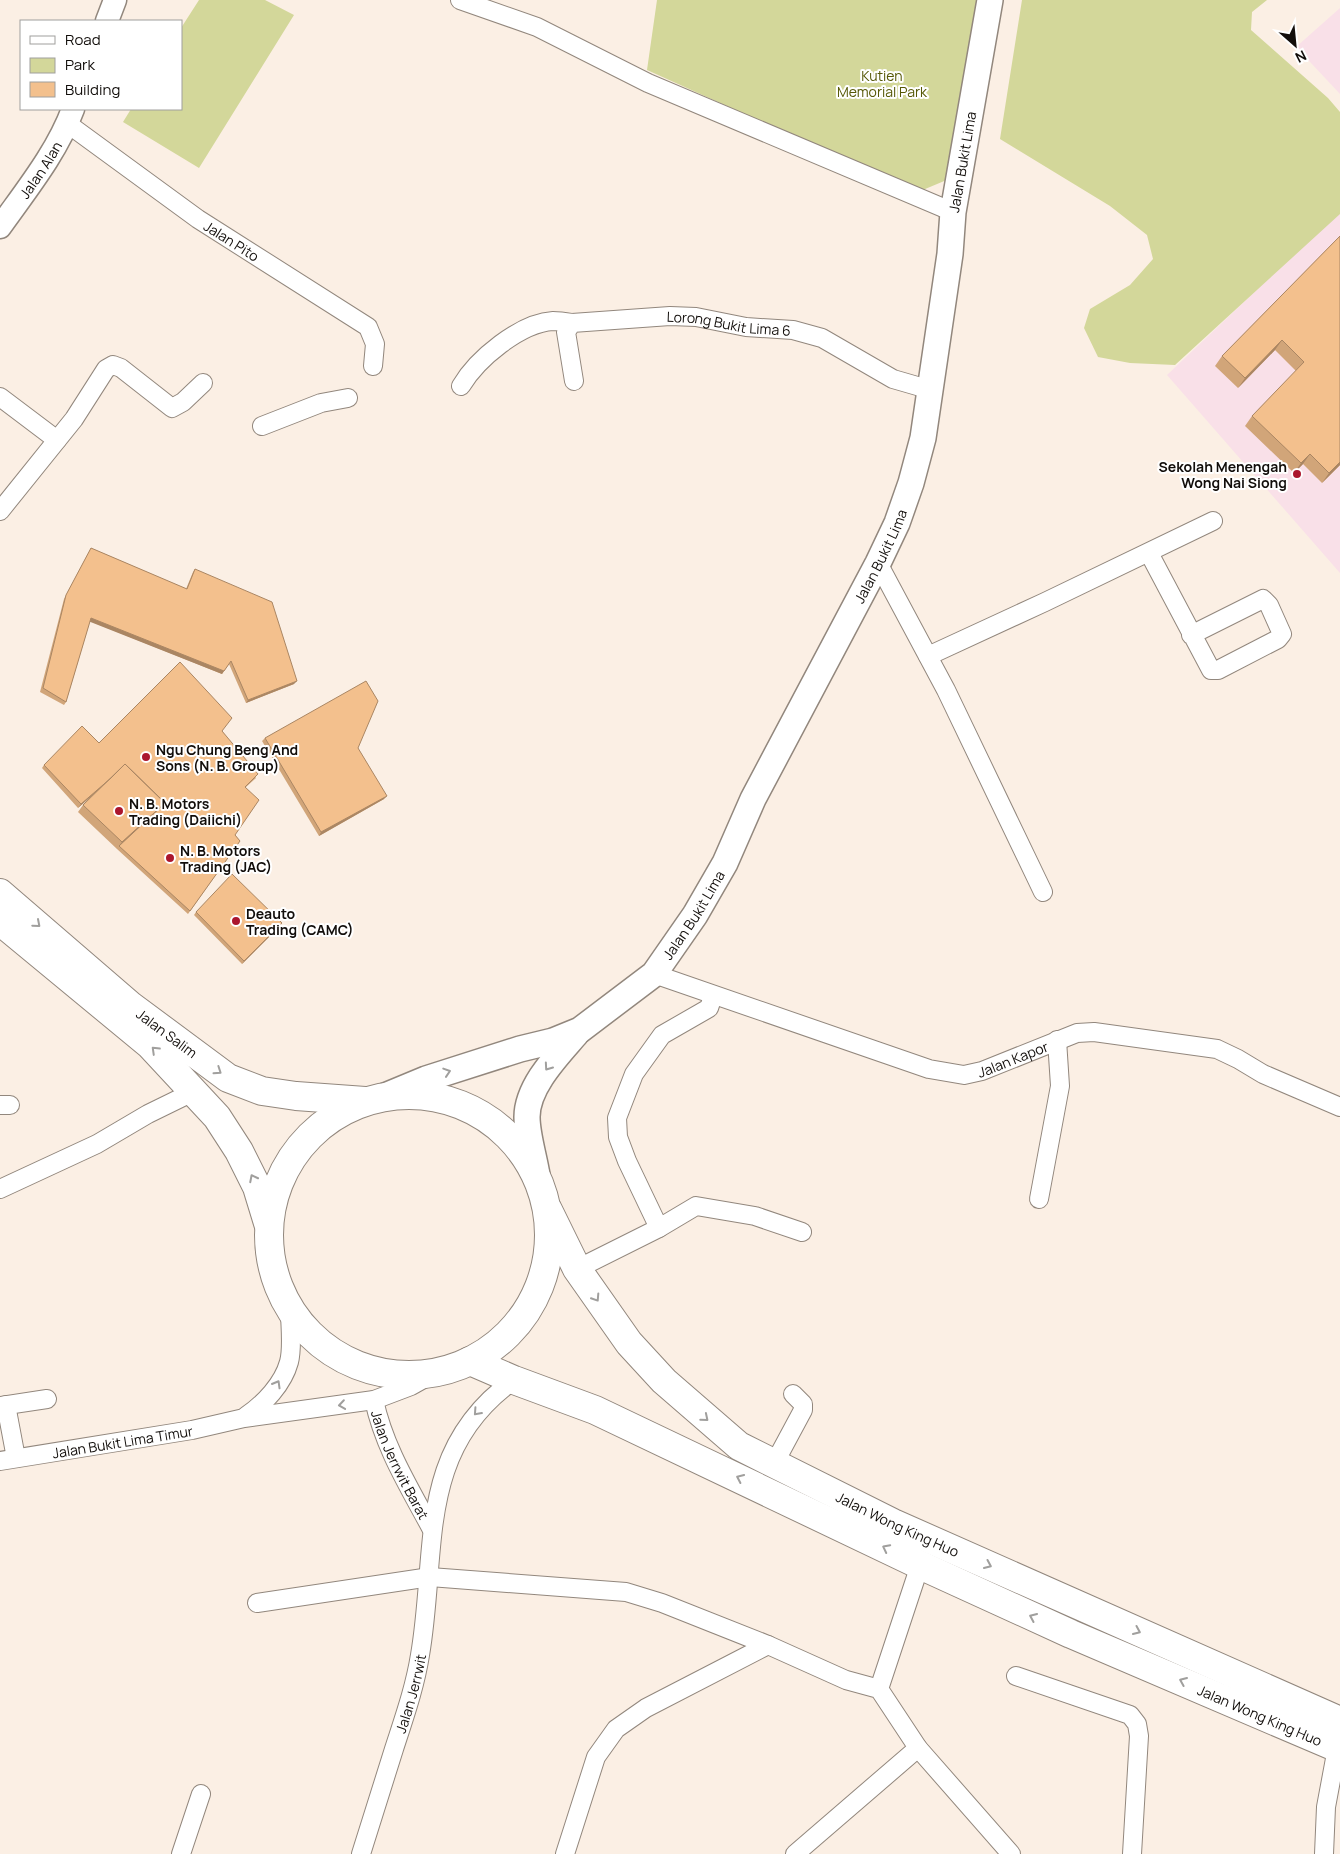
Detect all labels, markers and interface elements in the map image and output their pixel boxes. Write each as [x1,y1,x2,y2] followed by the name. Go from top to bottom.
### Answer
[20,20,182,110] legend
[1270,20,1320,70] north arrow
[65,29,101,50] text: Road
[1292,46,1310,68] text: N
[65,54,95,75] text: Park
[837,66,928,101] park label: Kutien Memorial Park
[65,79,120,100] text: Building
[944,110,980,214] street label: Jalan Bukit Lima
[14,138,66,202] street label: Jalan Alan
[201,216,263,265] street label: Jalan Pito
[666,306,791,339] street label: Lorong Bukit Lima 6
[1159,457,1287,492] place label: Sekolah Menengah Wong Nai Siong
[1291,468,1303,480] marker: Sekolah Menengah Wong Nai Siong
[849,507,911,606] street label: Jalan Bukit Lima
[156,740,298,775] place label: Ngu Chung Beng And Sons (N. B. Group)
[140,751,152,763] marker: Ngu Chung Beng And Sons (N. B. Group)
[129,794,242,829] place label: N. B. Motors Trading (Daiichi)
[113,805,125,817] marker: N. B. Motors Trading (Daiichi)
[180,841,272,876] place label: N. B. Motors Trading (JAC)
[164,852,176,864] marker: N. B. Motors Trading (JAC)
[658,867,728,963] street label: Jalan Bukit Lima
[246,904,353,939] place label: Deauto Trading (CAMC)
[230,915,242,927] marker: Deauto Trading (CAMC)
[31,919,40,927] one-way arrow
[133,1004,202,1062] street label: Jalan Salim
[976,1036,1051,1081] street label: Jalan Kapor
[151,1047,160,1056] one-way arrow
[545,1061,554,1071] one-way arrow
[212,1065,221,1074] one-way arrow
[442,1068,450,1078] one-way arrow
[249,1174,259,1183] one-way arrow
[590,1293,599,1302] one-way arrow
[271,1381,281,1390] one-way arrow
[337,1399,345,1410] one-way arrow
[474,1407,483,1416] one-way arrow
[367,1408,434,1523] street label: Jalan Jerrwit Barat
[700,1412,709,1421] one-way arrow
[51,1421,194,1462] street label: Jalan Bukit Lima Timur
[736,1474,745,1484] one-way arrow
[833,1487,962,1561] street label: Jalan Wong King Huo
[883,1544,892,1554] one-way arrow
[983,1559,992,1569] one-way arrow
[1029,1612,1038,1623] one-way arrow
[1132,1625,1141,1636] one-way arrow
[390,1652,430,1735] street label: Jalan Jerrwit
[1179,1677,1187,1687] one-way arrow
[1195,1680,1325,1750] street label: Jalan Wong King Huo

